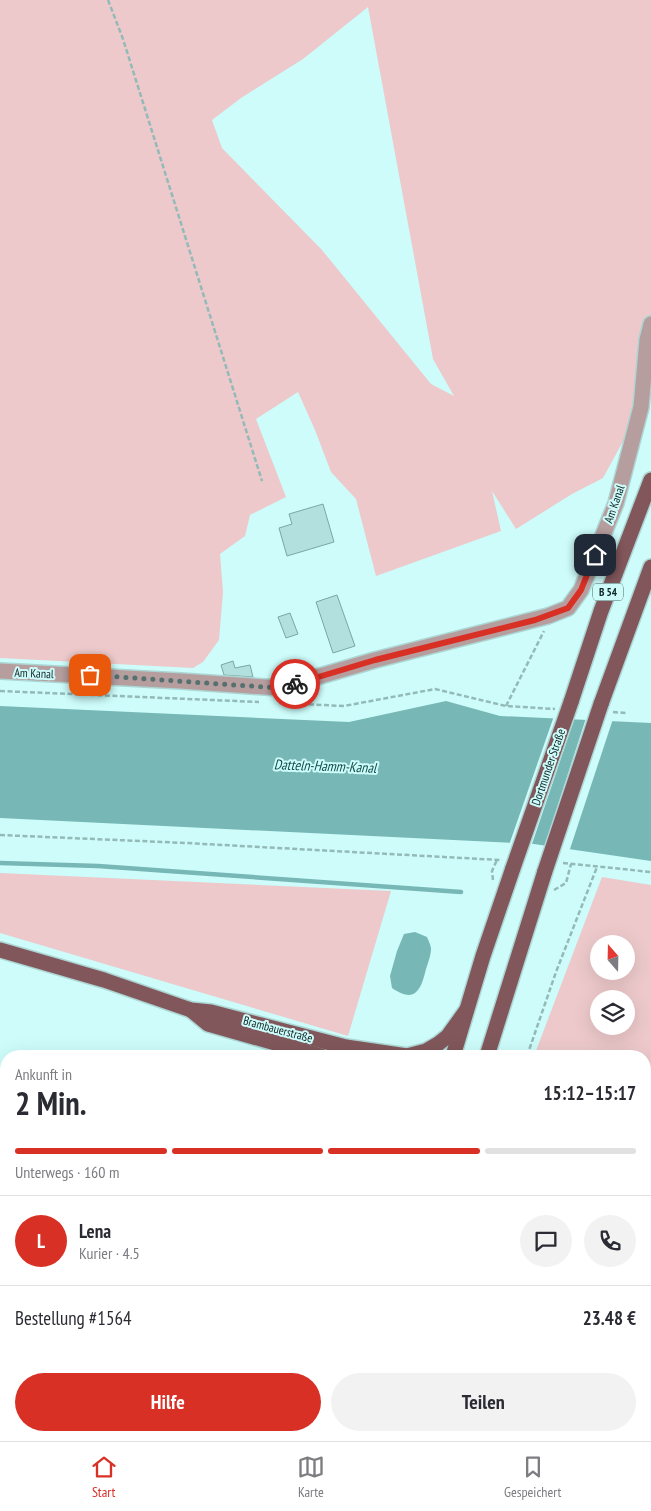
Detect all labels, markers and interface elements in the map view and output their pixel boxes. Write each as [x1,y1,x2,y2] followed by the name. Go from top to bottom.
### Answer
[600,483,628,525] street label: Am Kanal
[574,534,616,576] pin
[581,541,609,569] icon: home
[593,584,623,600] road number: B 54
[69,654,111,696] pin
[270,659,320,709] courier
[76,661,104,689] icon: bag
[14,665,54,681] street label: Am Kanal
[281,670,309,698] icon: bike
[528,727,568,807] street label: Dortmunder Straße
[273,755,378,777] water label: Datteln-Hamm-Kanal
[590,935,635,980] north arrow
[590,935,635,1035] map controls
[590,990,635,1035] button: layers
[242,1013,314,1045] street label: Brambauerstraße
[15,1064,72,1084] text: Ankunft in
[543,1081,636,1105] text: 15:12–15:17
[15,1082,86,1124] text: 2 Min.
[15,1162,119,1182] text: Unterwegs · 160 m
[520,1215,572,1267] button: chat
[584,1215,636,1267] button: phone
[79,1219,111,1243] text: Lena
[37,1229,45,1253] text: L
[79,1243,140,1263] text: Kurier · 4.5
[15,1306,132,1330] text: Bestellung #1564
[583,1306,636,1330] text: 23.48 €
[15,1373,321,1431] button: Hilfe
[331,1373,636,1431] button: Teilen
[90,1453,118,1501] tab: Start
[297,1453,325,1501] tab: Karte
[504,1453,561,1501] tab: Gespeichert

